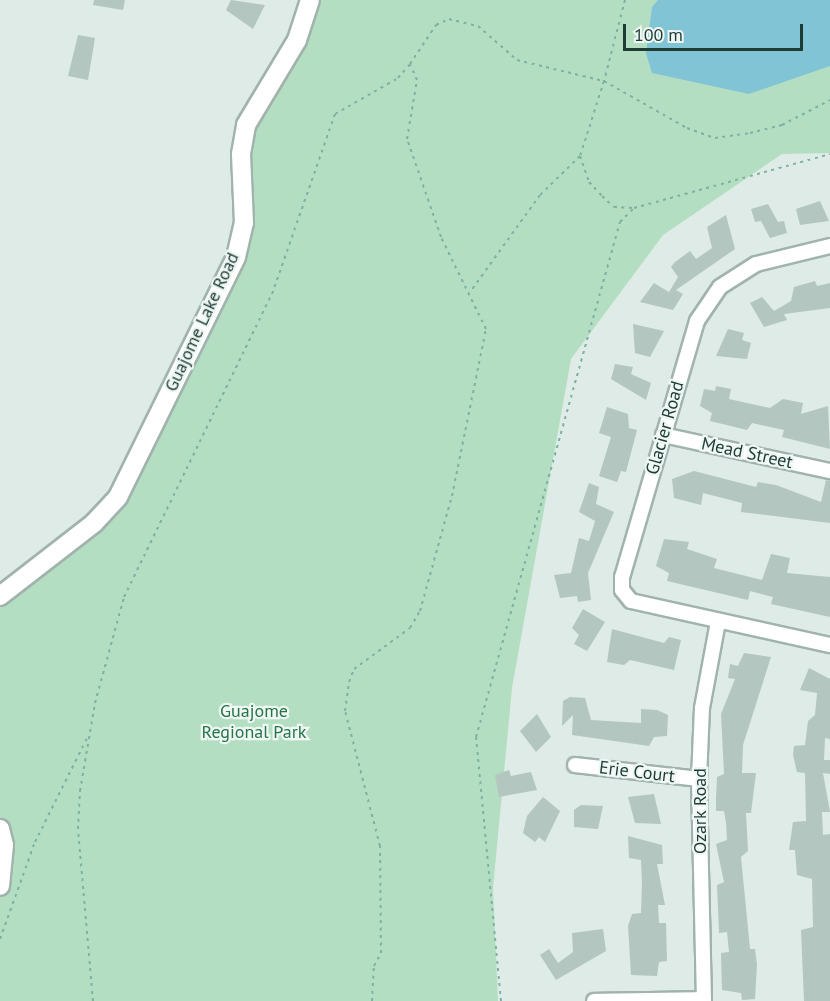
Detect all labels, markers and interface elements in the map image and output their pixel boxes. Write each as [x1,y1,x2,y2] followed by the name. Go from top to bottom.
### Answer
[626,12,806,50] scale bar
[634,23,683,46] text: 100 m
[160,249,244,395] street label: Guajome Lake Road
[641,379,689,477] street label: Glacier Road
[699,433,795,473] street label: Mead Street
[202,701,306,744] park label: Guajome Regional Park
[598,757,676,787] street label: Erie Court
[689,768,711,854] street label: Ozark Road

